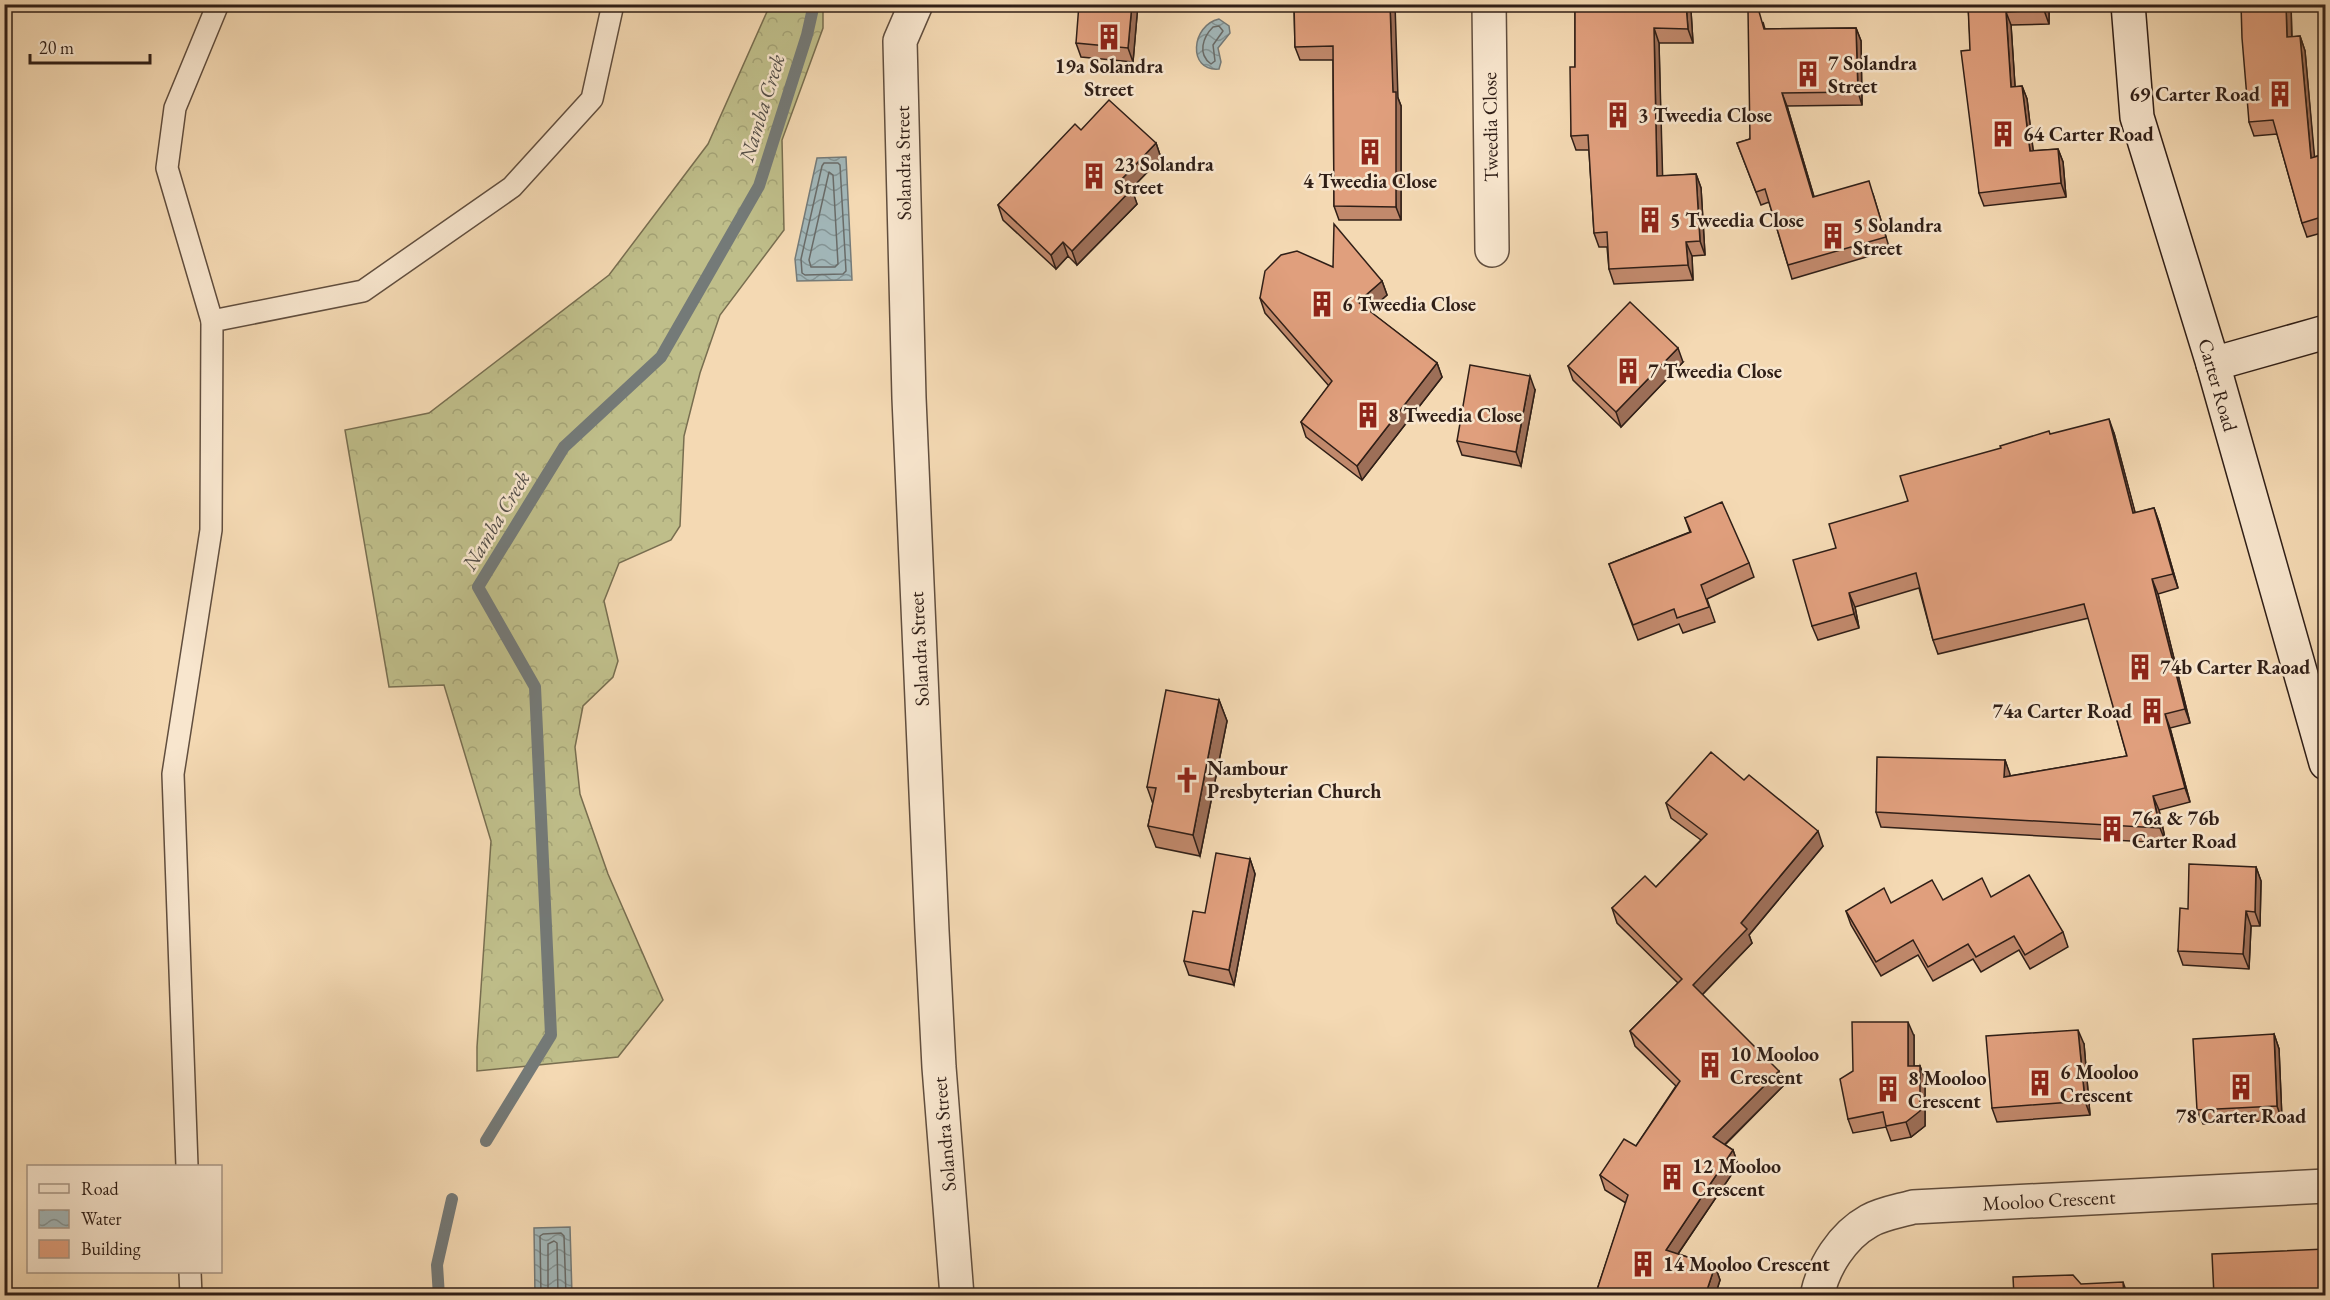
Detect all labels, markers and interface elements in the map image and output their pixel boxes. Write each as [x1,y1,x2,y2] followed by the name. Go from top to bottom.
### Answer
[1094,22,1124,52] building icon: 19a Solandra Street
[30,27,150,65] scale bar
[39,36,74,59] text: 20 m
[1828,50,1917,99] place label: 7 Solandra Street
[732,51,791,166] water label: Namba Creek
[1055,53,1163,102] place label: 19a Solandra Street
[1793,59,1823,89] building icon: 7 Solandra Street
[1476,72,1504,182] street label: Tweedia Close
[2265,79,2295,109] building icon: 69 Carter Road
[2129,81,2260,107] place label: 69 Carter Road
[1603,100,1633,130] building icon: 3 Tweedia Close
[1638,102,1772,128] place label: 3 Tweedia Close
[889,105,917,221] street label: Solandra Street
[1988,119,2018,149] building icon: 64 Carter Road
[2023,121,2154,147] place label: 64 Carter Road
[1355,137,1385,167] building icon: 4 Tweedia Close
[1114,151,1214,200] place label: 23 Solandra Street
[1079,161,1109,191] building icon: 23 Solandra Street
[1303,168,1437,194] place label: 4 Tweedia Close
[1635,205,1665,235] building icon: 5 Tweedia Close
[1670,207,1804,233] place label: 5 Tweedia Close
[1853,212,1942,261] place label: 5 Solandra Street
[1818,221,1848,251] building icon: 5 Solandra Street
[1307,289,1337,319] building icon: 6 Tweedia Close
[1342,291,1476,317] place label: 6 Tweedia Close
[2192,336,2244,435] street label: Carter Road
[1613,356,1643,386] building icon: 7 Tweedia Close
[1648,358,1782,384] place label: 7 Tweedia Close
[1353,400,1383,430] building icon: 8 Tweedia Close
[1388,402,1522,428] place label: 8 Tweedia Close
[455,466,536,576] water label: Namba Creek
[903,590,935,707] street label: Solandra Street
[2125,652,2155,682] building icon: 74b Carter Raoad
[2160,654,2310,680] place label: 74b Carter Raoad
[2137,696,2167,726] building icon: 74a Carter Road
[1992,698,2132,724] place label: 74a Carter Road
[1207,755,1381,804] place label: Nambour Presbyterian Church
[1172,765,1202,795] church icon: Nambour Presbyterian Church
[2132,805,2237,854] place label: 76a & 76b Carter Road
[2097,814,2127,844] building icon: 76a & 76b Carter Road
[1730,1041,1819,1090] place label: 10 Mooloo Crescent
[1695,1050,1725,1080] building icon: 10 Mooloo Crescent
[2060,1059,2139,1108] place label: 6 Mooloo Crescent
[1908,1065,1987,1114] place label: 8 Mooloo Crescent
[2025,1068,2055,1098] building icon: 6 Mooloo Crescent
[2226,1072,2256,1102] building icon: 78 Carter Road
[1873,1074,1903,1104] building icon: 8 Mooloo Crescent
[926,1075,962,1192] street label: Solandra Street
[2176,1103,2306,1129] place label: 78 Carter Road
[1692,1153,1781,1202] place label: 12 Mooloo Crescent
[1657,1162,1687,1192] building icon: 12 Mooloo Crescent
[27,1165,222,1273] legend
[81,1177,120,1200] text: Road
[1982,1183,2117,1216] street label: Mooloo Crescent
[81,1207,122,1230] text: Water
[81,1237,141,1260] text: Building
[1628,1249,1658,1279] building icon: 14 Mooloo Crescent
[1663,1251,1830,1277] place label: 14 Mooloo Crescent

